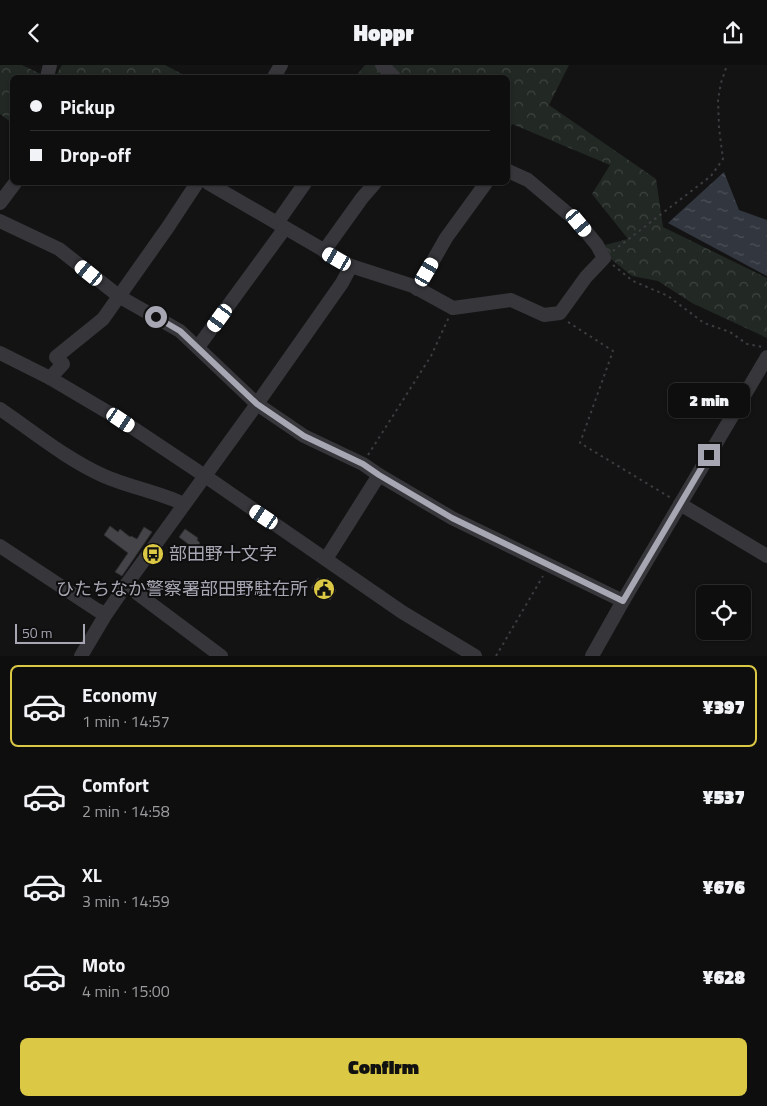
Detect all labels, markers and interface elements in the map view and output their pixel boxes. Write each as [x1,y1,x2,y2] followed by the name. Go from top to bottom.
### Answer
[354,16,414,50] text: Hoppr
[20,19,48,47] icon: back
[719,19,747,47] icon: share
[60,92,115,121] text: Pickup
[60,140,131,169] text: Drop-off
[563,207,594,239] car
[320,245,353,273] car
[413,255,440,289] car
[72,258,105,288] car
[205,301,234,335] car
[145,306,167,328] route start
[668,383,750,417] callout: 2 min
[689,388,729,412] text: 2 min
[104,405,137,435] car
[698,444,720,466] route end
[247,502,280,532] car
[169,540,277,567] place label: 部田野十文字
[141,542,165,566] bus stop icon: 部田野十文字
[56,575,308,602] place label: ひたちなか警察署部田野駐在所
[312,577,336,601] public building icon: ひたちなか警察署部田野駐在所
[696,585,751,640] map controls
[696,585,751,640] button: locate
[15,621,85,644] scale bar
[22,622,52,643] text: 50 m
[82,680,157,709] text: Economy
[22,684,67,729] icon: car
[703,692,745,721] text: ¥397
[82,709,170,733] text: 1 min · 14:57
[82,770,149,799] text: Comfort
[22,774,67,819] icon: car
[703,782,745,811] text: ¥537
[82,799,170,823] text: 2 min · 14:58
[82,860,102,889] text: XL
[22,864,67,909] icon: car
[703,872,745,901] text: ¥676
[82,889,170,913] text: 3 min · 14:59
[82,950,125,979] text: Moto
[22,954,67,999] icon: car
[703,962,745,991] text: ¥628
[82,979,170,1003] text: 4 min · 15:00
[20,1038,747,1096] button: Confirm

